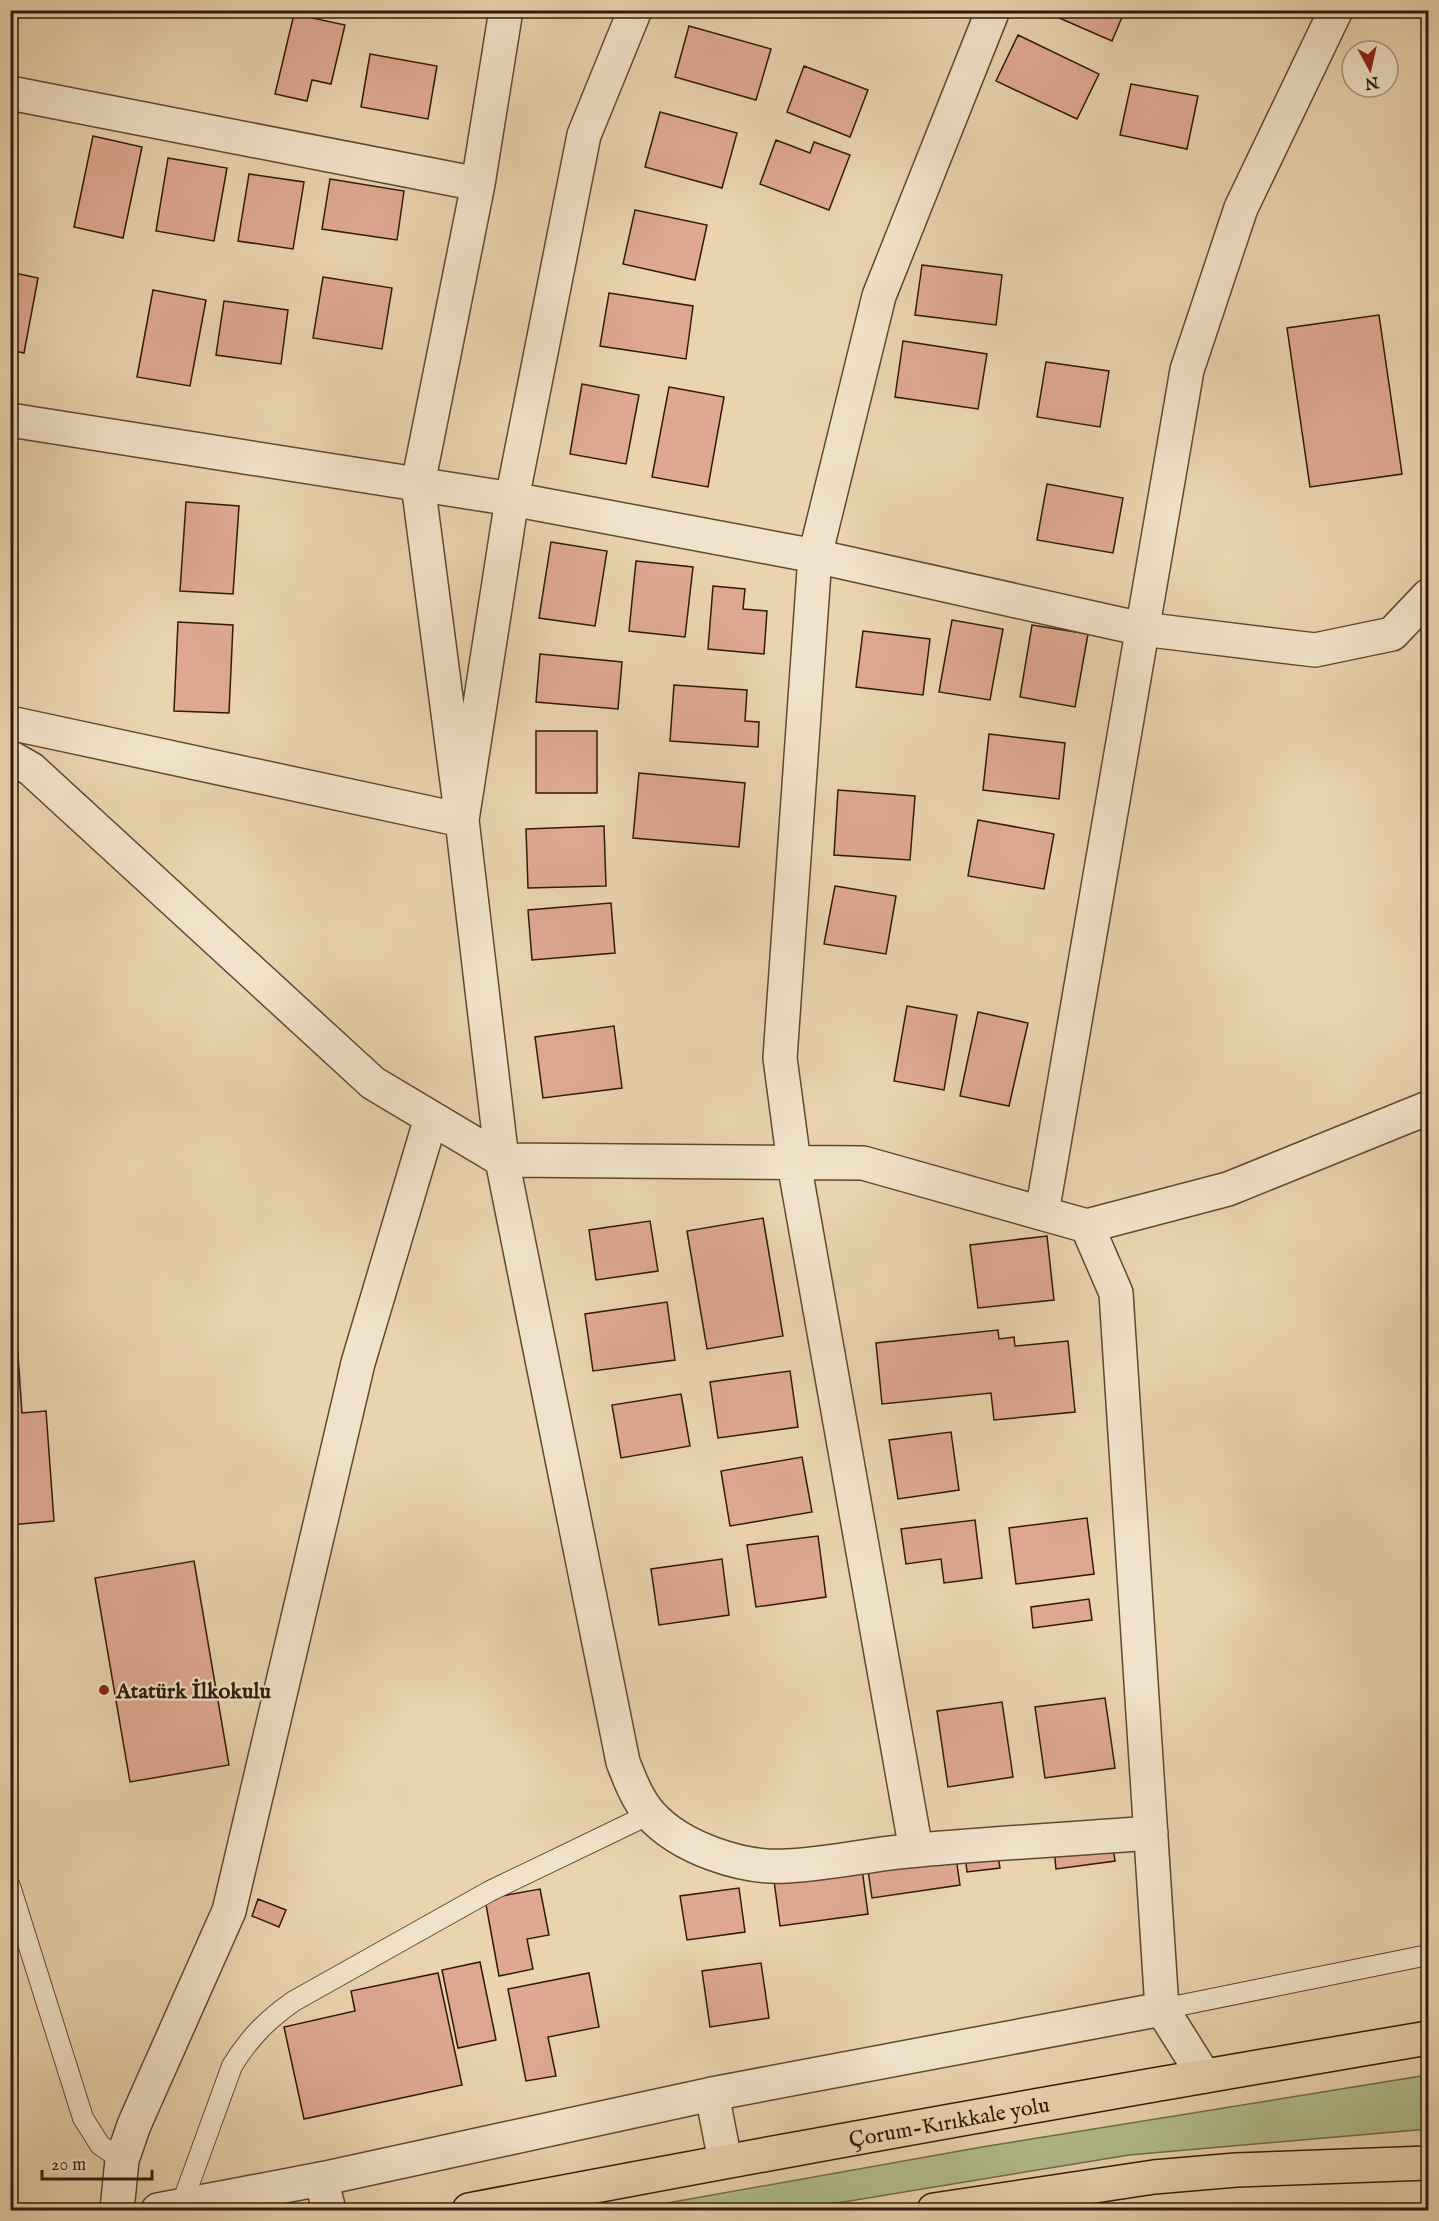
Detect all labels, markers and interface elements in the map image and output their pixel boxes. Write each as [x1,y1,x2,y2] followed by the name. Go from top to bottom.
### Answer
[1340,39,1400,99] north arrow
[1363,71,1381,93] text: N
[115,1678,271,1706] place label: Atatürk İlkokulu
[97,1683,111,1697] marker: Atatürk İlkokulu
[847,2092,1052,2155] street label: Çorum-Kırıkkale yolu
[42,2143,152,2181] scale bar
[51,2154,86,2177] text: 20 m

